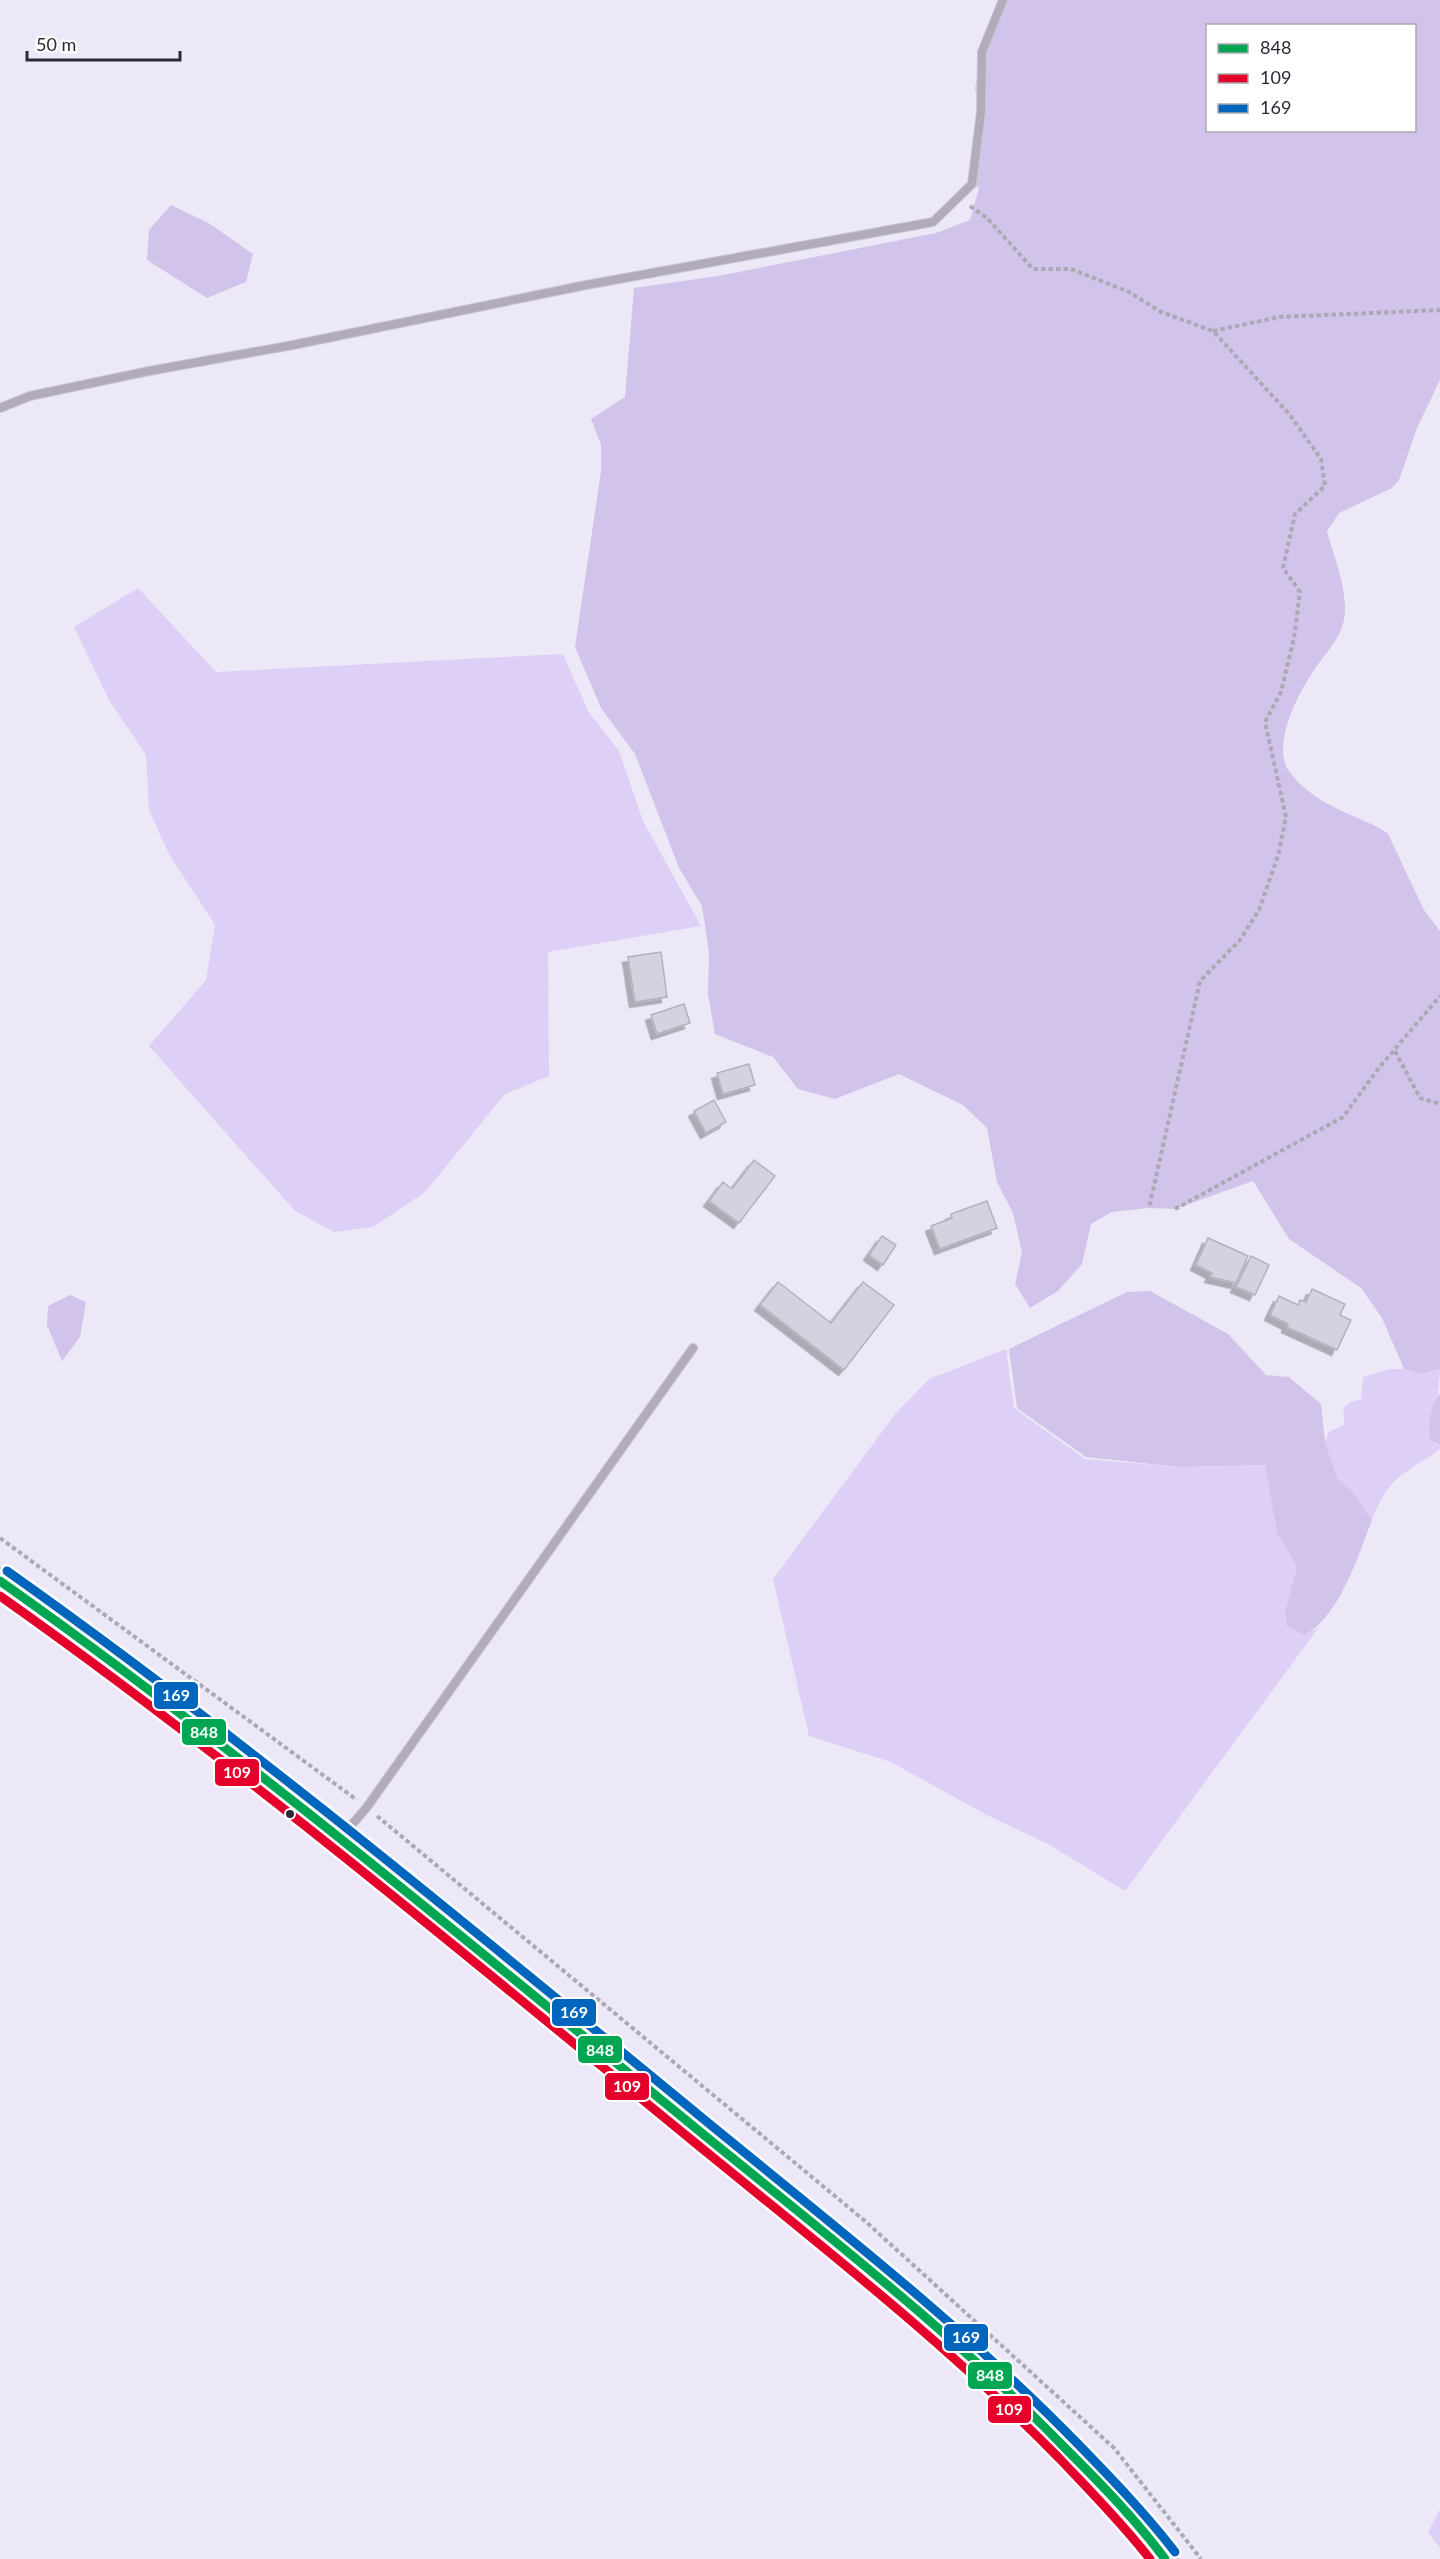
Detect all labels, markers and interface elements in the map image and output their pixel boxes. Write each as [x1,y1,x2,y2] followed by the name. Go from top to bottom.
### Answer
[27,24,180,62] scale bar
[1206,24,1416,132] legend
[36,33,76,55] text: 50 m
[1260,36,1291,58] text: 848
[1260,66,1291,88] text: 109
[1260,96,1291,118] text: 169
[153,1681,199,1710] line badge: 169
[162,1685,190,1704] text: 169
[181,1718,227,1746] line badge: 848
[190,1722,218,1741] text: 848
[214,1758,260,1787] line badge: 109
[223,1762,251,1781] text: 109
[284,1808,296,1820] unlabelled marker
[551,1998,597,2027] line badge: 169
[560,2002,588,2021] text: 169
[577,2035,623,2064] line badge: 848
[586,2040,614,2059] text: 848
[604,2072,650,2101] line badge: 109
[613,2076,641,2095] text: 109
[943,2323,989,2352] line badge: 169
[952,2327,980,2346] text: 169
[967,2361,1013,2390] line badge: 848
[976,2365,1004,2384] text: 848
[987,2395,1032,2424] line badge: 109
[995,2399,1023,2418] text: 109

